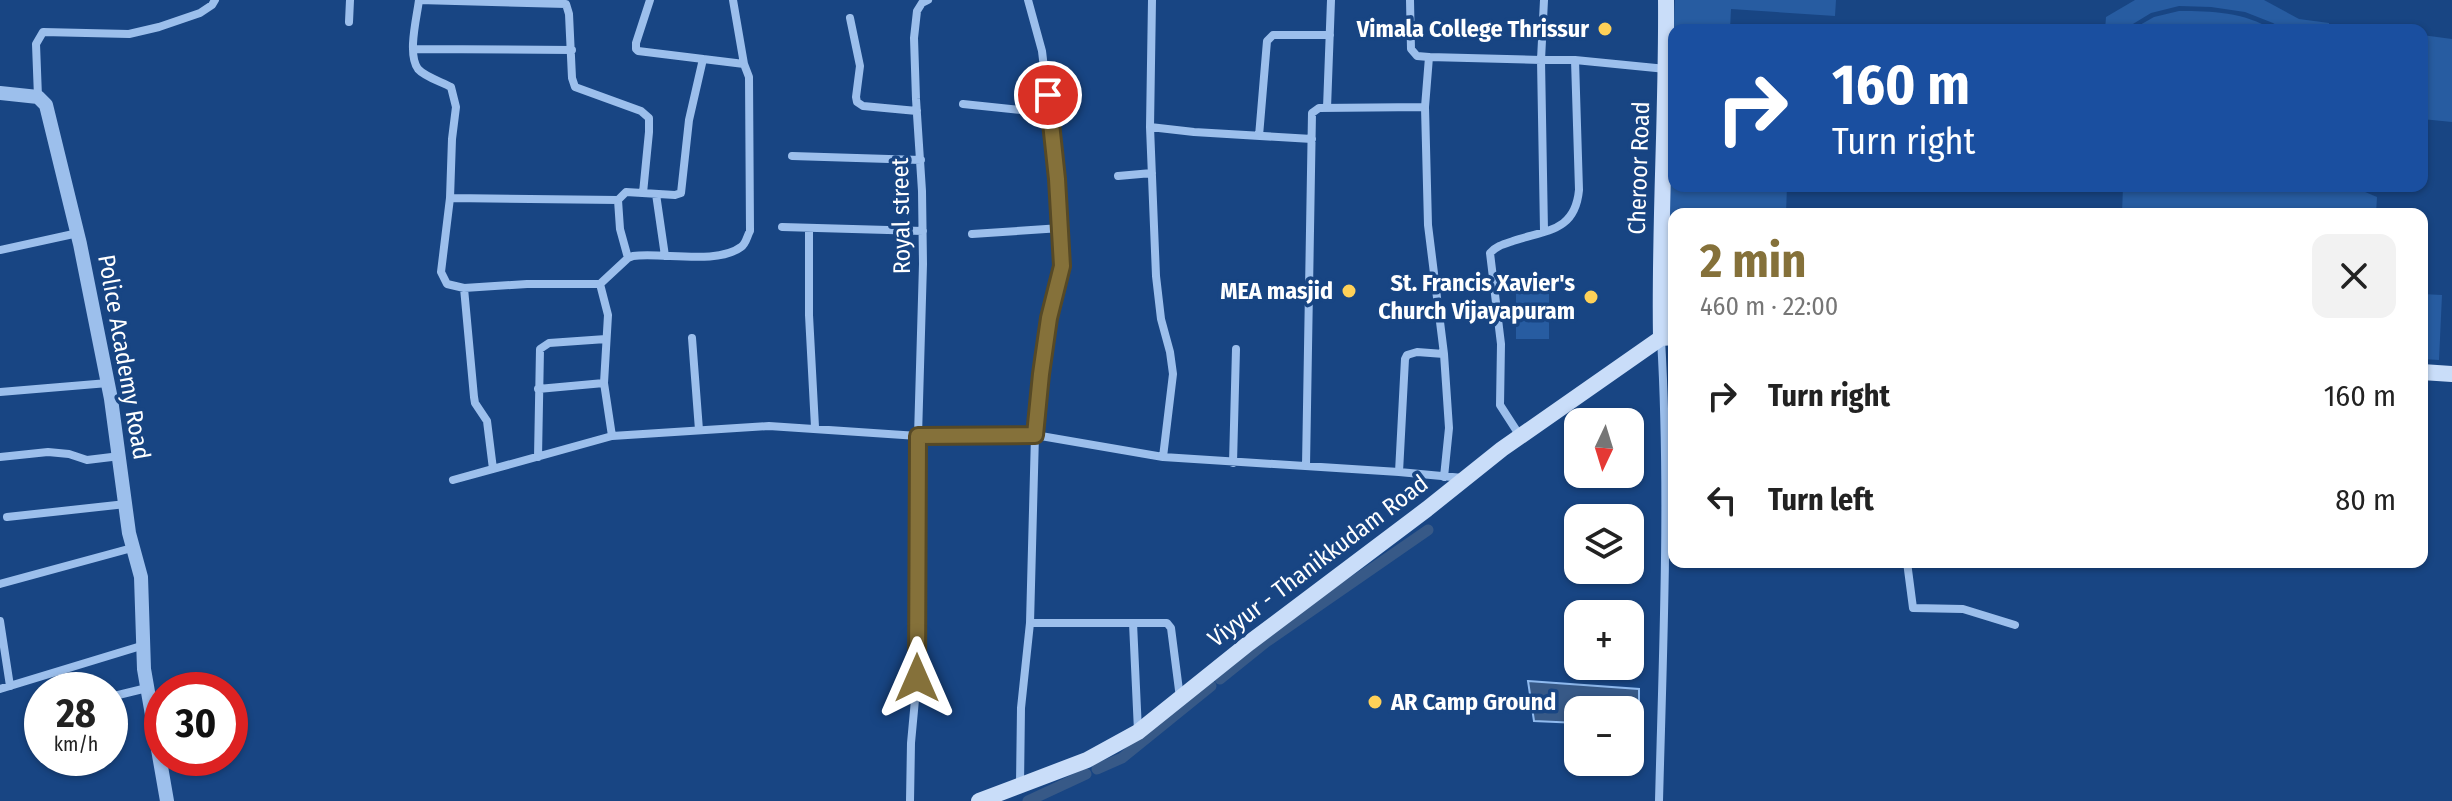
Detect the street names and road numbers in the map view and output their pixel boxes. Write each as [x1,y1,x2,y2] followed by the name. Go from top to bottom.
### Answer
[1623,101,1655,235] street label: Cheroor Road
[886,157,916,274] street label: Royal street
[92,252,156,462] street label: Police Academy Road
[1202,469,1434,653] street label: Viyyur - Thanikkudam Road

